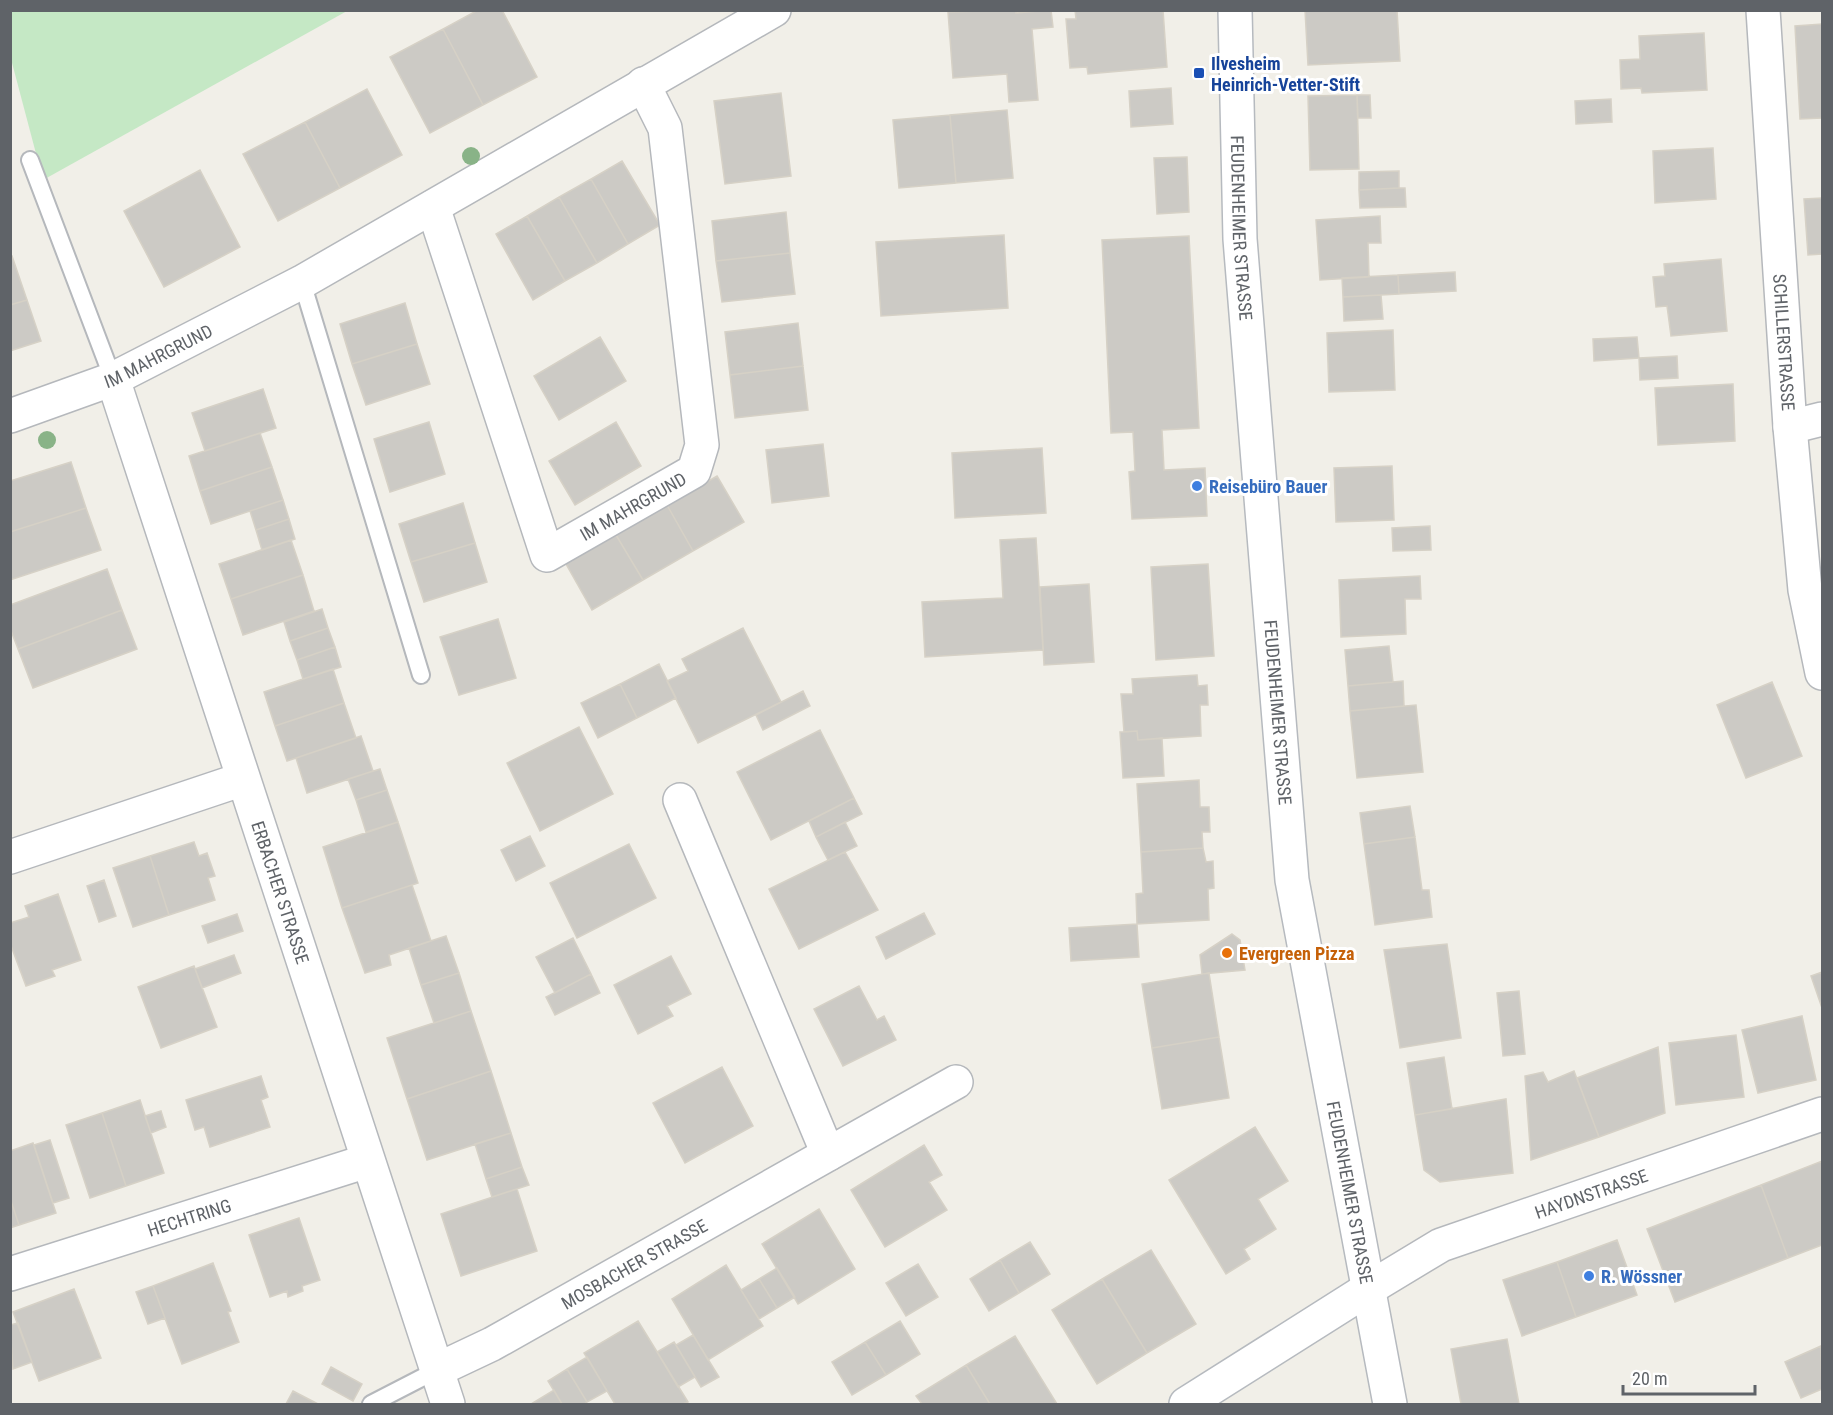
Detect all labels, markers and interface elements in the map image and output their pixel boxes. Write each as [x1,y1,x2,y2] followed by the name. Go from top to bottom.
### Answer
[1211,53,1361,95] place label: Ilvesheim Heinrich-Vetter-Stift
[1192,66,1206,80] marker: Ilvesheim Heinrich-Vetter-Stift
[1227,135,1257,321] street label: FEUDENHEIMER STRASSE
[1770,273,1799,411] street label: SCHILLERSTRASSE
[101,319,216,392] street label: IM MAHRGRUND
[576,467,690,545] street label: IM MAHRGRUND
[1209,476,1327,497] place label: Reisebüro Bauer
[1190,479,1204,493] marker: Reisebüro Bauer
[1260,619,1296,806] street label: FEUDENHEIMER STRASSE
[248,818,314,966] street label: ERBACHER STRASSE
[1239,943,1355,964] place label: Evergreen Pizza
[1220,946,1234,960] marker: Evergreen Pizza
[1323,1099,1378,1285] street label: FEUDENHEIMER STRASSE
[1532,1164,1650,1223] street label: HAYDNSTRASSE
[145,1194,234,1240] street label: HECHTRING
[557,1214,711,1313] street label: MOSBACHER STRASSE
[1601,1266,1682,1287] place label: R. Wössner
[1582,1269,1596,1283] marker: R. Wössner
[1623,1358,1755,1396] scale bar
[1632,1368,1667,1389] text: 20 m

